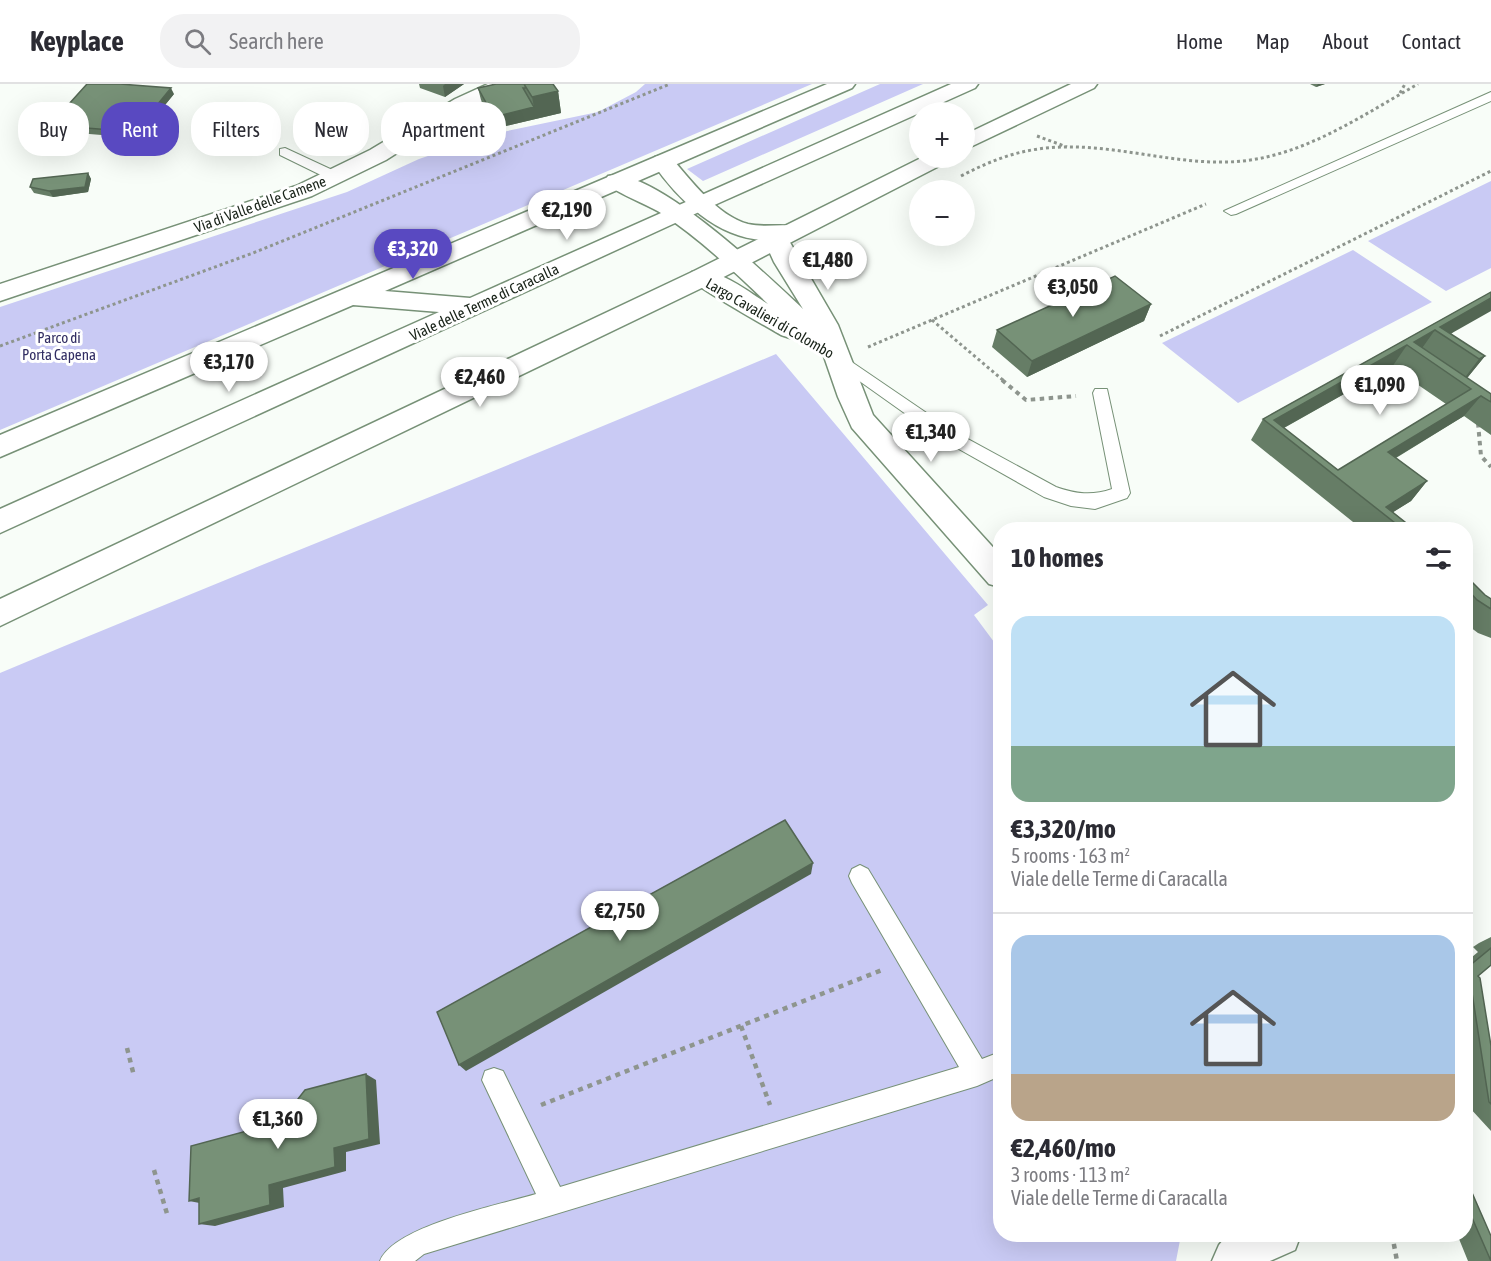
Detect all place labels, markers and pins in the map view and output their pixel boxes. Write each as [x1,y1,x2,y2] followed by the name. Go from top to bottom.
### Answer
[518,190,616,241] pin: €2,190
[364,229,462,280] pin: €3,320
[779,240,877,291] pin: €1,480
[1024,267,1122,318] pin: €3,050
[180,342,278,393] pin: €3,170
[431,357,529,408] pin: €2,460
[1331,365,1429,416] pin: €1,090
[882,412,980,463] pin: €1,340
[571,891,669,942] pin: €2,750
[229,1099,327,1150] pin: €1,360

